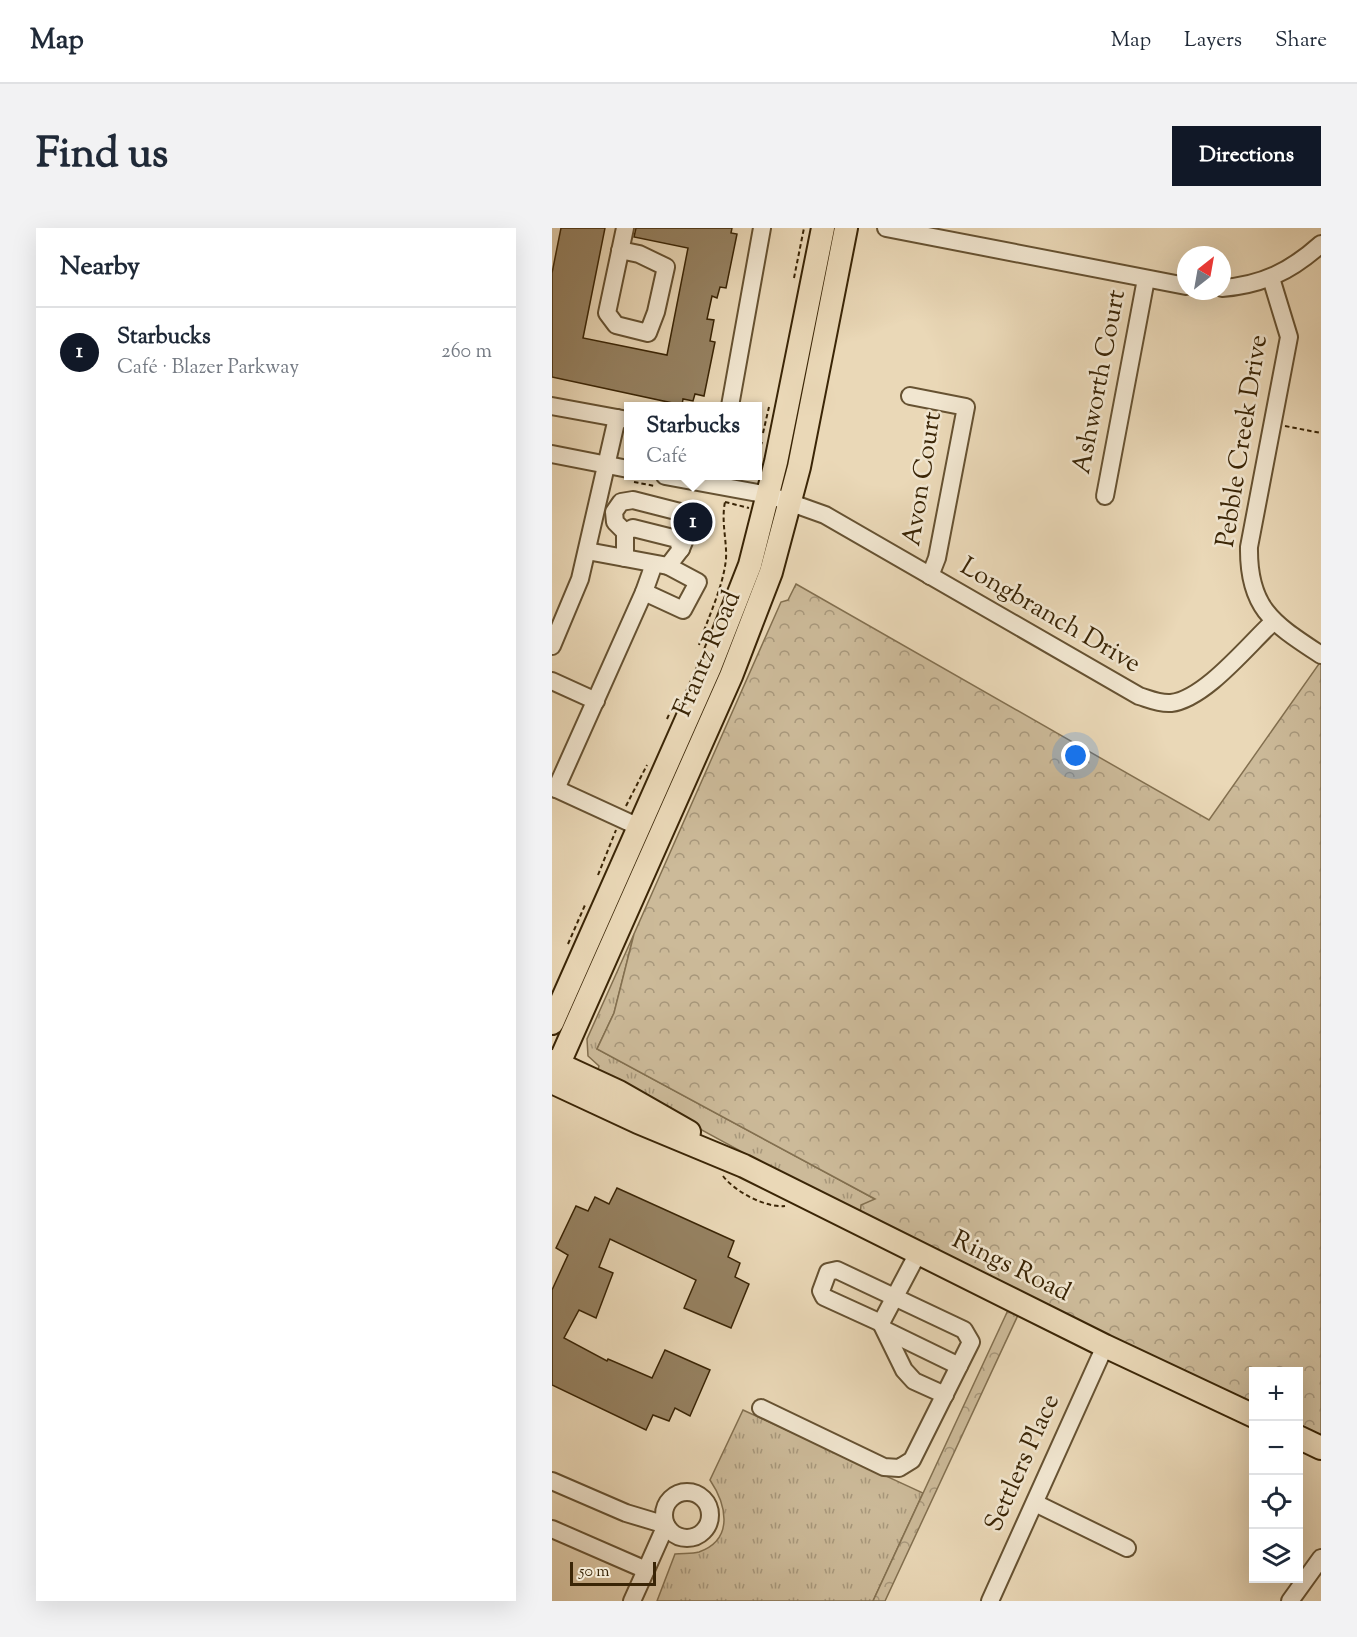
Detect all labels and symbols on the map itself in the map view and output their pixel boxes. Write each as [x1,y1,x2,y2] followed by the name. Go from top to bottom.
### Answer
[1177,246,1231,300] north arrow
[1064,287,1136,477] street label: Ashworth Court
[1208,332,1278,550] street label: Pebble Creek Drive
[894,409,952,549] street label: Avon Court
[674,500,712,544] pin: 1
[953,549,1147,683] street label: Longbranch Drive
[665,585,751,723] street label: Frantz Road
[1061,741,1090,770] your location
[945,1222,1077,1312] street label: Rings Road
[976,1388,1070,1538] street label: Settlers Place
[570,1559,656,1586] scale bar

